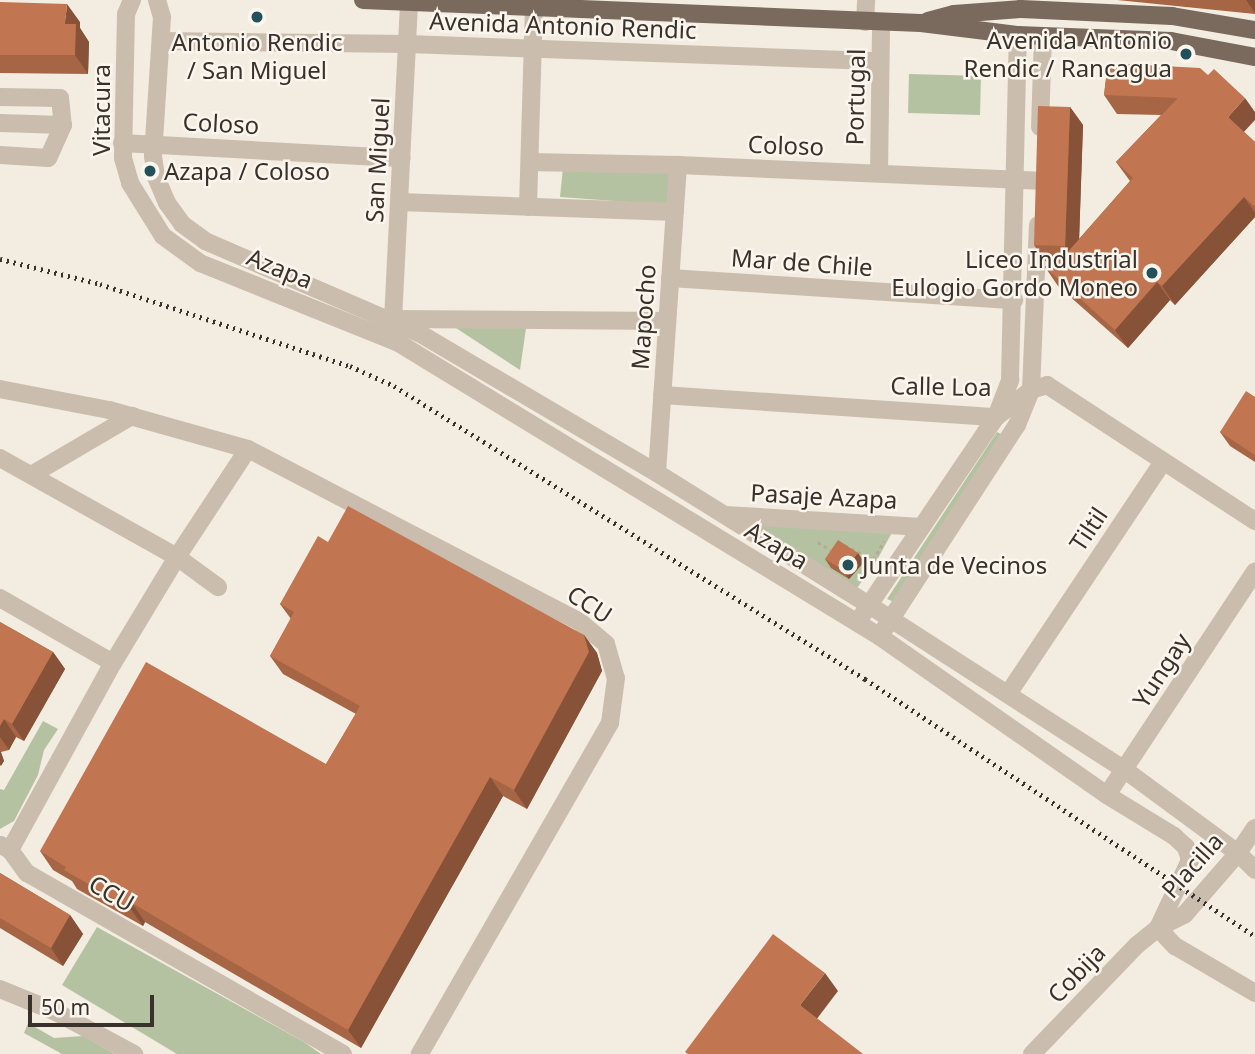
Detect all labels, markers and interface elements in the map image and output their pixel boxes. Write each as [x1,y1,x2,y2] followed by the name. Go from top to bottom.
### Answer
[429,6,697,44] street label: Avenida Antonio Rendic
[249,9,265,25] marker: Antonio Rendic / San Miguel
[964,26,1172,82] place label: Avenida Antonio Rendic / Rancagua
[172,28,342,84] place label: Antonio Rendic / San Miguel
[1178,46,1194,62] marker: Avenida Antonio Rendic / Rancagua
[840,48,870,146] street label: Portugal
[87,64,115,156] street label: Vitacura
[359,97,395,223] street label: San Miguel
[182,107,260,139] street label: Coloso
[747,129,825,161] street label: Coloso
[164,157,330,185] place label: Azapa / Coloso
[142,163,158,179] marker: Azapa / Coloso
[243,242,317,294] street label: Azapa
[730,243,874,281] street label: Mar de Chile
[891,245,1138,301] place label: Liceo Industrial Eulogio Gordo Moneo
[625,263,661,371] street label: Mapocho
[1144,265,1160,281] marker: Liceo Industrial Eulogio Gordo Moneo
[890,371,992,401] street label: Calle Loa
[750,478,898,514] street label: Pasaje Azapa
[1063,502,1113,556] street label: Tiltil
[740,515,814,575] street label: Azapa
[862,551,1047,579] place label: Junta de Vecinos
[840,557,856,573] marker: Junta de Vecinos
[562,579,618,629] street label: CCU
[1126,627,1196,713] street label: Yungay
[1155,826,1229,904] street label: Placilla
[84,869,140,917] street label: CCU
[1041,938,1111,1008] street label: Cobija
[32,981,158,1025] scale bar
[41,993,90,1021] text: 50 m

